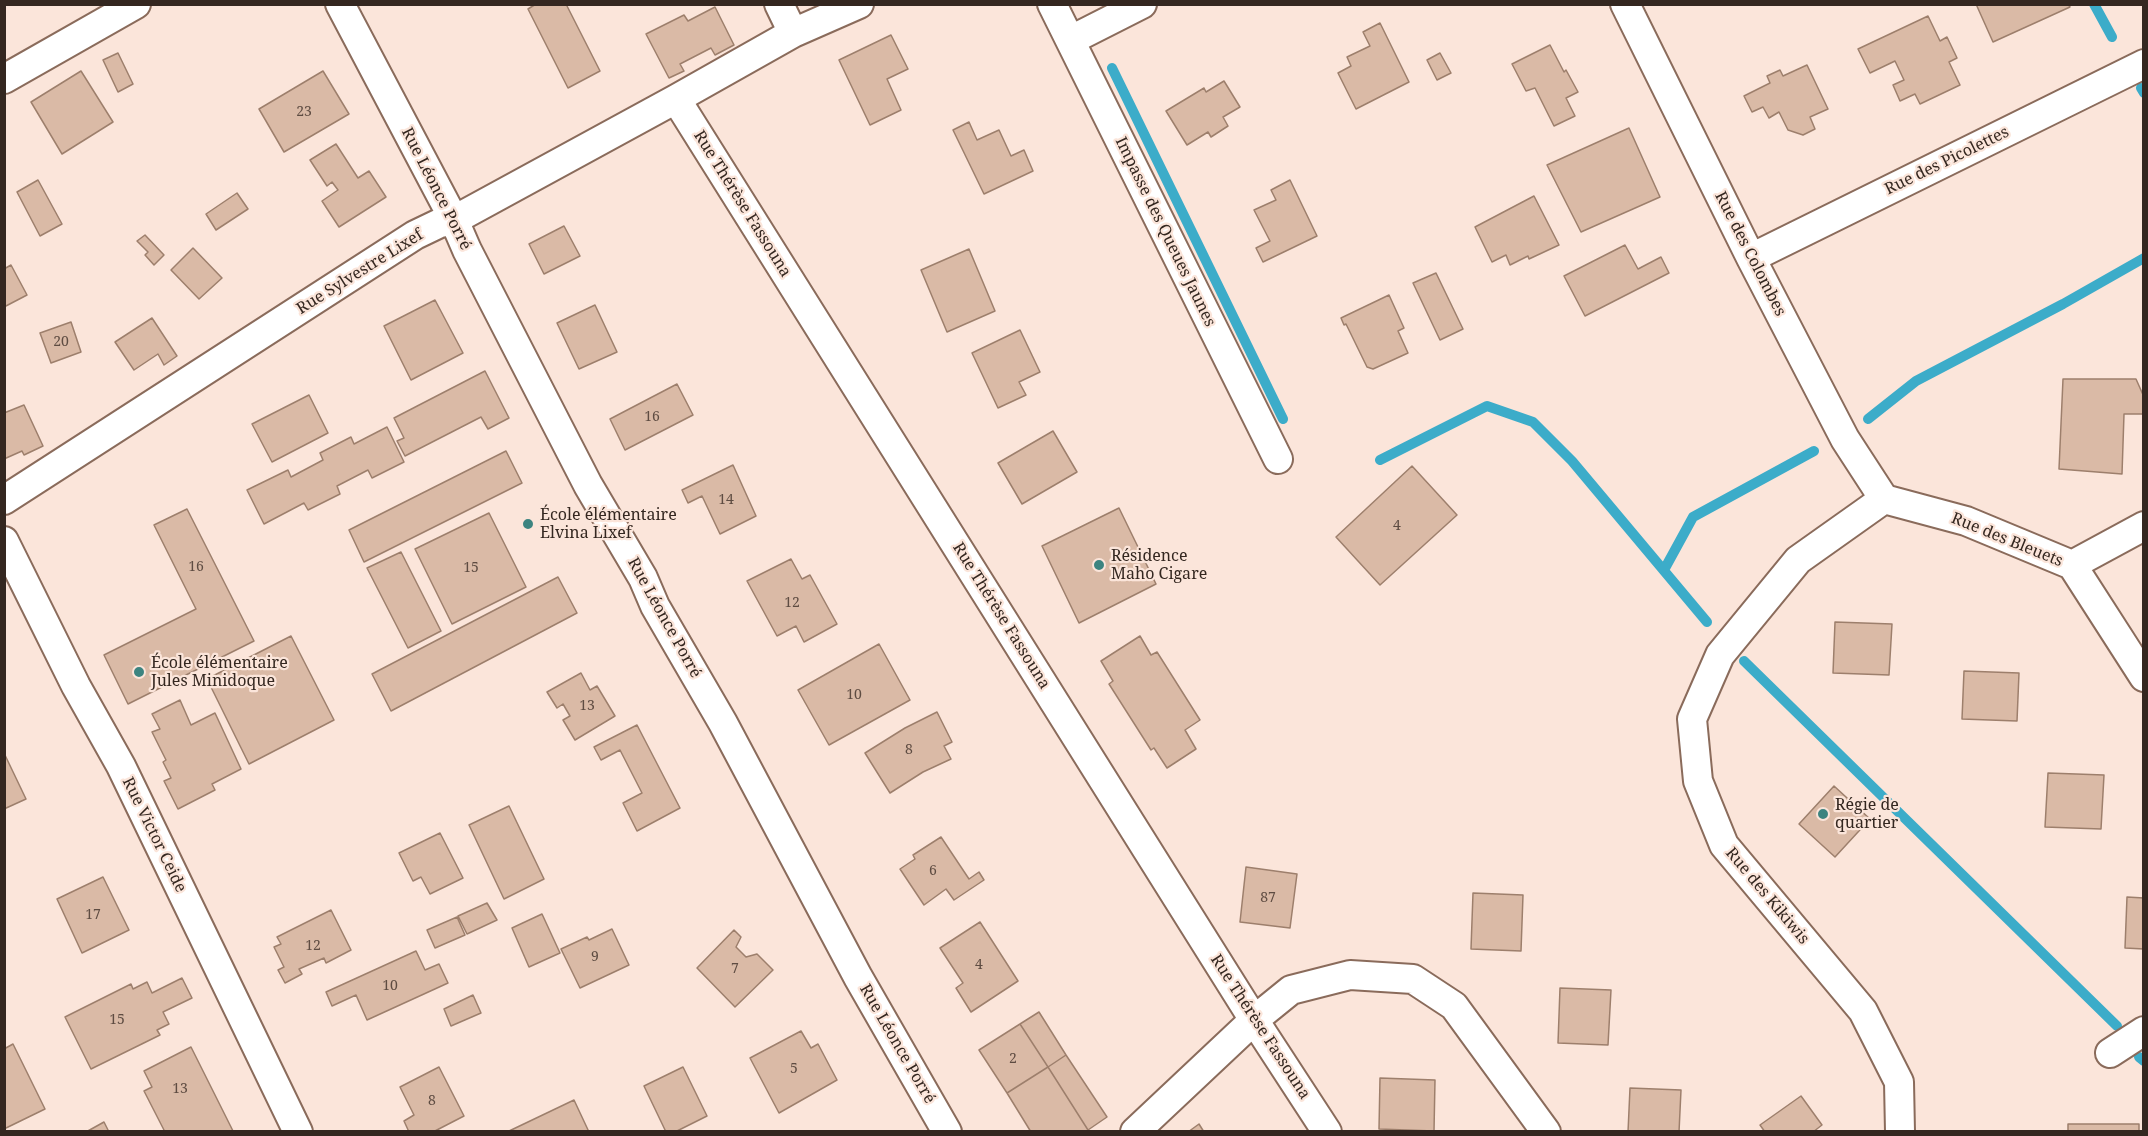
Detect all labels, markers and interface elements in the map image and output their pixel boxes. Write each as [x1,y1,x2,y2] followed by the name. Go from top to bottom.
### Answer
[296,104,312,120] house number: 23
[1882,123,2012,199] street label: Rue des Picolettes
[397,125,475,253] street label: Rue Léonce Porré
[689,127,795,281] street label: Rue Thérèse Fassouna
[1111,134,1219,330] street label: Impasse des Queues Jaunes
[1710,189,1790,319] street label: Rue des Colombes
[293,225,427,319] street label: Rue Sylvestre Lixef
[53,334,69,350] house number: 20
[644,409,660,425] house number: 16
[718,492,734,508] house number: 14
[540,505,677,543] place label: École élémentaire Elvina Lixef
[1948,509,2066,571] street label: Rue des Bleuets
[521,517,535,531] marker: École élémentaire Elvina Lixef
[1393,518,1401,534] house number: 4
[948,539,1054,693] street label: Rue Thérèse Fassouna
[1111,546,1207,584] place label: Résidence Maho Cigare
[623,554,705,682] street label: Rue Léonce Porré
[1092,558,1106,572] marker: Résidence Maho Cigare
[188,559,204,575] house number: 16
[463,560,479,576] house number: 15
[784,595,800,611] house number: 12
[151,653,288,691] place label: École élémentaire Jules Minidoque
[132,665,146,679] marker: École élémentaire Jules Minidoque
[846,687,862,703] house number: 10
[579,698,595,714] house number: 13
[905,742,913,758] house number: 8
[118,774,190,896] street label: Rue Victor Ceide
[1835,795,1899,833] place label: Régie de quartier
[1816,807,1830,821] marker: Régie de quartier
[1721,844,1813,948] street label: Rue des Kikiwis
[929,863,937,879] house number: 6
[1260,890,1276,906] house number: 87
[85,907,101,923] house number: 17
[305,938,321,954] house number: 12
[591,949,599,965] house number: 9
[1206,951,1314,1103] street label: Rue Thérèse Fassouna
[975,957,983,973] house number: 4
[731,961,739,977] house number: 7
[382,978,398,994] house number: 10
[855,981,939,1107] street label: Rue Léonce Porré
[109,1012,125,1028] house number: 15
[1009,1051,1017,1067] house number: 2
[790,1061,798,1077] house number: 5
[172,1081,188,1097] house number: 13
[428,1093,436,1109] house number: 8

